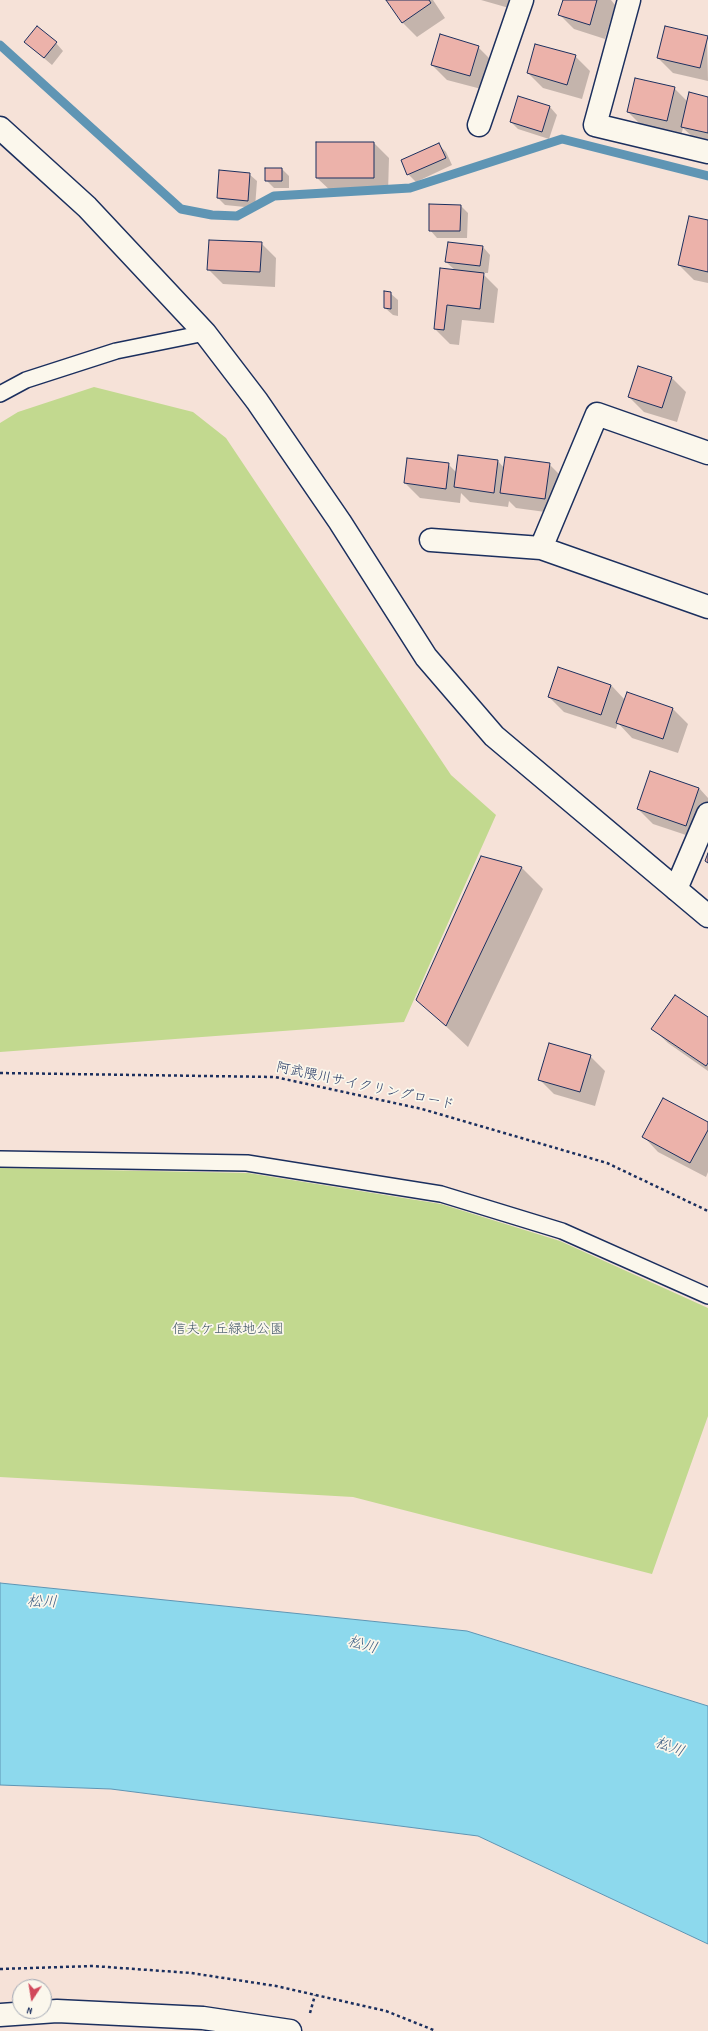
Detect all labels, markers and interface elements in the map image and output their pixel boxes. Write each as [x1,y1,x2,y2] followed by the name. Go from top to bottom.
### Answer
[274,1061,456,1115] street label: 阿武隈川サイクリングロード
[172,1323,284,1339] park label: 信夫ケ丘緑地公園
[27,1594,57,1614] water label: 松川
[345,1634,379,1660] water label: 松川
[652,1735,686,1763] water label: 松川
[12,1979,52,2019] north arrow
[25,2001,34,2018] text: N

